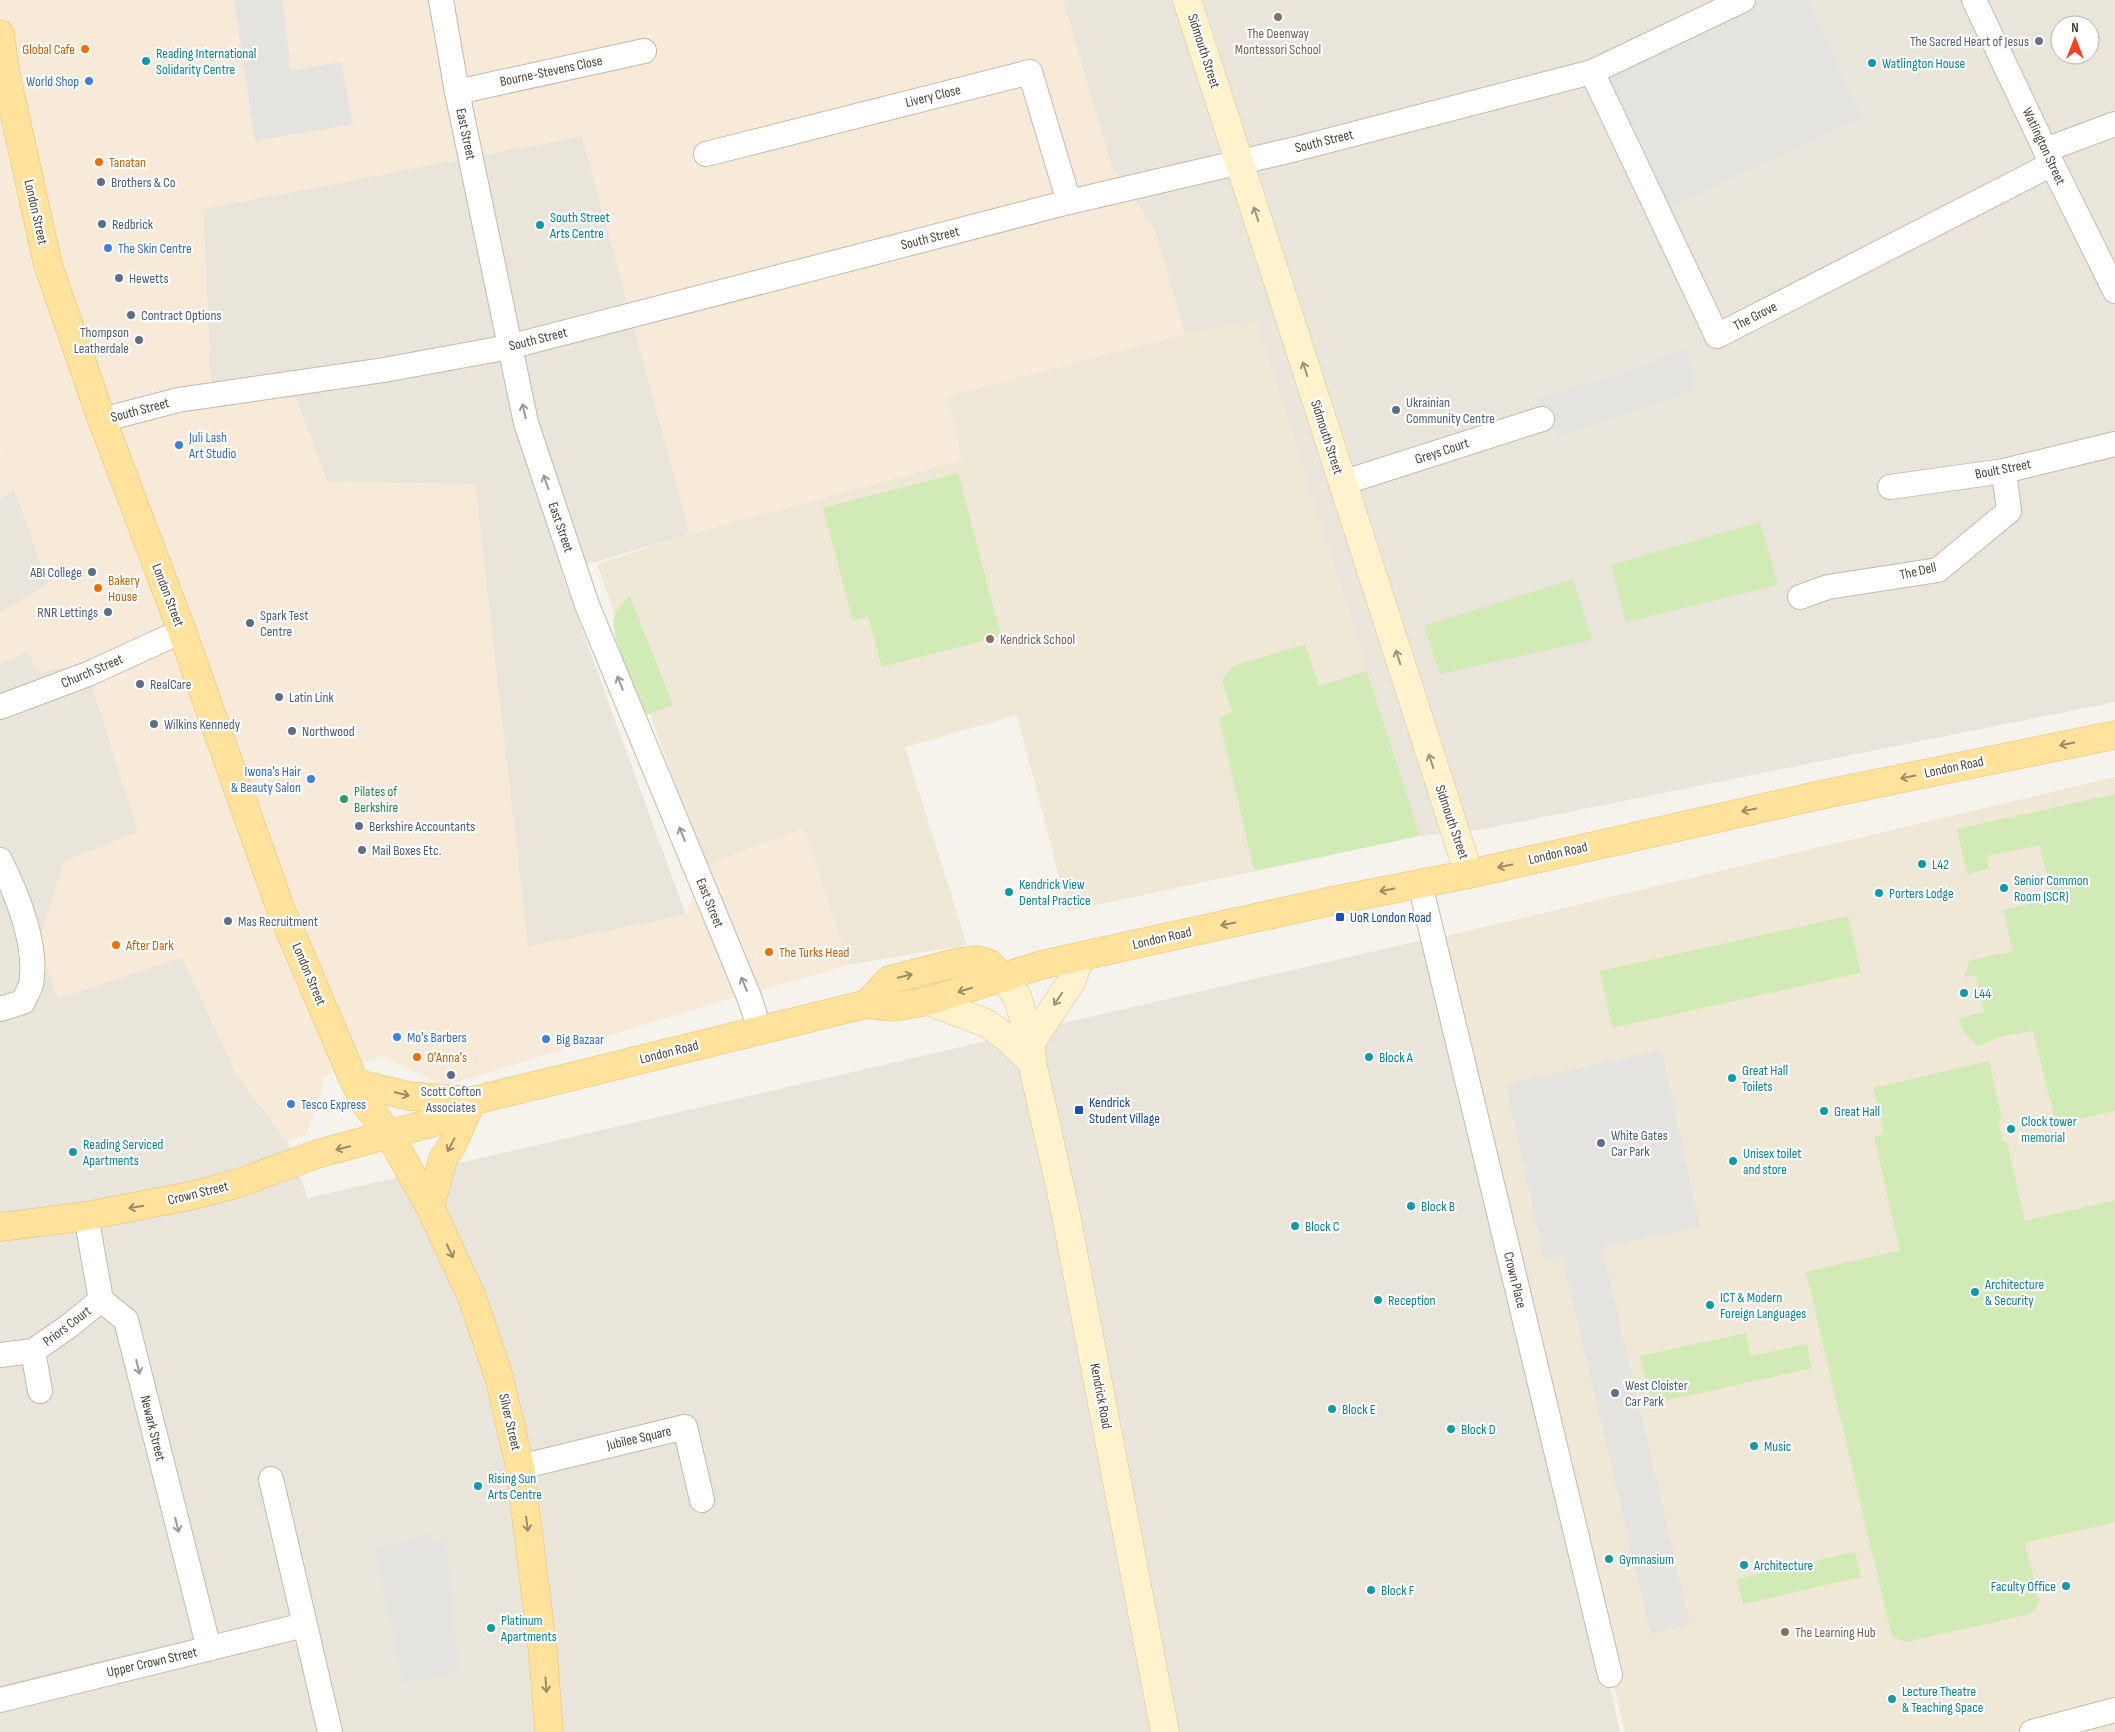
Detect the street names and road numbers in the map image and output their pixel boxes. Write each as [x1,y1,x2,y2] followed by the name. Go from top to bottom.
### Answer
[1184,12,1224,90] street label: Sidmouth Street
[498,52,604,90] street label: Bourne-Stevens Close
[904,81,962,111] street label: Livery Close
[2019,105,2069,187] street label: Watlington Street
[452,107,480,161] street label: East Street
[1293,126,1355,156] street label: South Street
[20,178,52,246] street label: London Street
[899,223,961,253] street label: South Street
[1730,298,1780,334] street label: The Grove
[507,324,569,354] street label: South Street
[109,394,171,426] street label: South Street
[1307,398,1347,476] street label: Sidmouth Street
[1413,434,1471,468] street label: Greys Court
[1974,455,2032,483] street label: Boult Street
[544,500,578,554] street label: East Street
[1898,559,1938,583] street label: The Dell
[148,561,188,629] street label: London Street
[58,650,126,692] street label: Church Street
[1923,752,1985,782] street label: London Road
[1431,783,1473,861] street label: Sidmouth Street
[1527,838,1589,868] street label: London Road
[692,876,728,930] street label: East Street
[1131,923,1193,953] street label: London Road
[288,940,330,1008] street label: London Street
[638,1036,700,1068] street label: London Road
[166,1177,230,1209] street label: Crown Street
[1500,1250,1530,1310] street label: Crown Place
[39,1302,95,1350] street label: Priors Court
[1086,1362,1116,1431] street label: Kendrick Road
[495,1392,525,1452] street label: Silver Street
[137,1393,169,1463] street label: Newark Street
[604,1422,673,1454] street label: Jubilee Square
[105,1643,199,1681] street label: Upper Crown Street

